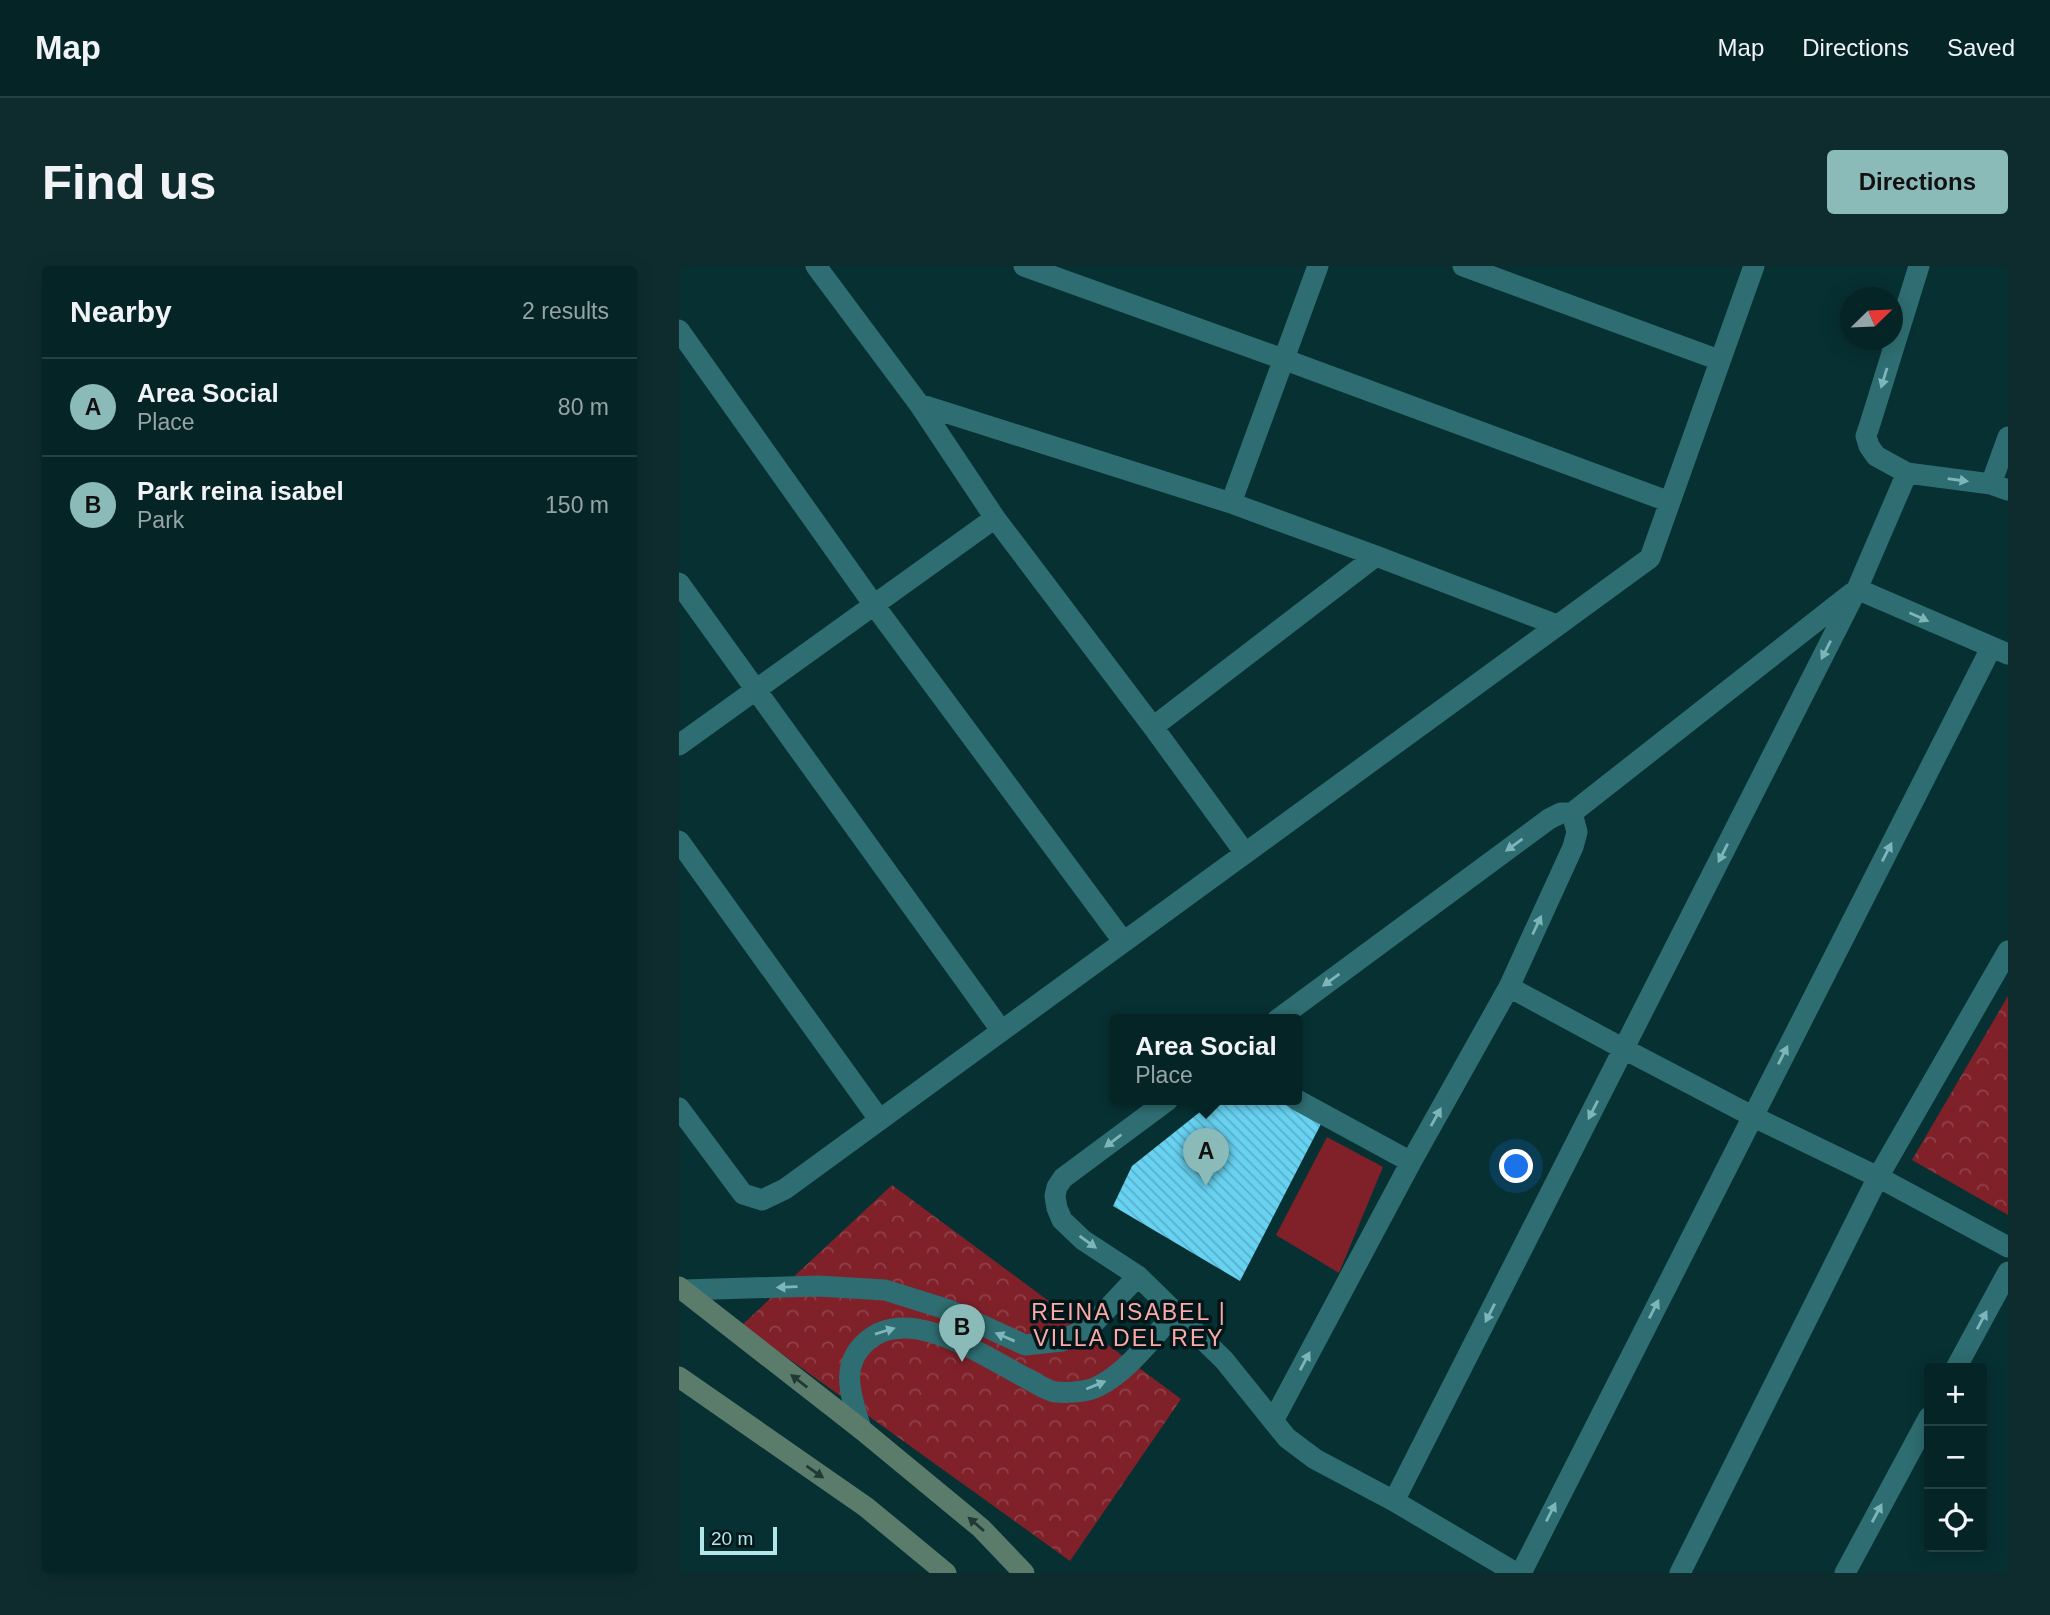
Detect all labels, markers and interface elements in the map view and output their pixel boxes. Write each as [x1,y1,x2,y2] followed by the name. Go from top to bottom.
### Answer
[35,29,101,66] text: Map
[1718,34,1764,61] text: Map
[1802,34,1909,61] text: Directions
[1947,34,2015,61] text: Saved
[1827,150,2008,214] button: Directions
[42,155,216,209] text: Find us
[1840,287,1903,350] north arrow
[70,295,172,328] text: Nearby
[522,298,609,324] text: 2 results
[1878,368,1889,389] one-way arrow
[137,378,279,408] text: Area Social
[85,394,101,420] text: A
[558,394,609,420] text: 80 m
[137,409,195,435] text: Place
[1947,474,1969,485] one-way arrow
[137,476,344,506] text: Park reina isabel
[85,492,101,518] text: B
[545,492,609,518] text: 150 m
[137,507,184,533] text: Park
[1909,611,1930,622] one-way arrow
[1820,640,1831,660] one-way arrow
[1505,838,1523,852] one-way arrow
[1880,842,1892,862] one-way arrow
[1718,843,1729,863] one-way arrow
[1532,914,1543,935] one-way arrow
[1322,973,1340,987] one-way arrow
[1110,1014,1302,1105] popup
[1135,1031,1277,1061] text: Area Social
[1777,1045,1788,1065] one-way arrow
[1135,1062,1193,1088] text: Place
[1588,1100,1599,1120] one-way arrow
[1430,1108,1442,1127] one-way arrow
[1183,1128,1229,1186] pin: A
[1104,1134,1123,1148] one-way arrow
[1499,1149,1533,1183] your location
[1079,1235,1097,1249] one-way arrow
[776,1281,798,1292] one-way arrow
[1031,1299,1227,1351] district label: REINA ISABEL | VILLA DEL REY
[1649,1299,1660,1319] one-way arrow
[1485,1303,1496,1323] one-way arrow
[939,1304,985,1362] pin: B
[1976,1311,1988,1330] one-way arrow
[875,1326,896,1336] one-way arrow
[995,1331,1015,1343] one-way arrow
[1299,1351,1311,1371] one-way arrow
[1924,1363,1987,1552] map controls
[1924,1363,1987,1426] button: +
[791,1373,809,1388] one-way arrow
[1086,1380,1107,1391] one-way arrow
[1924,1426,1987,1489] button: −
[806,1465,824,1479] one-way arrow
[1924,1489,1987,1552] button: locate
[1546,1502,1557,1522] one-way arrow
[1872,1503,1883,1523] one-way arrow
[967,1516,985,1532] one-way arrow
[700,1524,777,1556] scale bar
[711,1528,753,1549] text: 20 m

